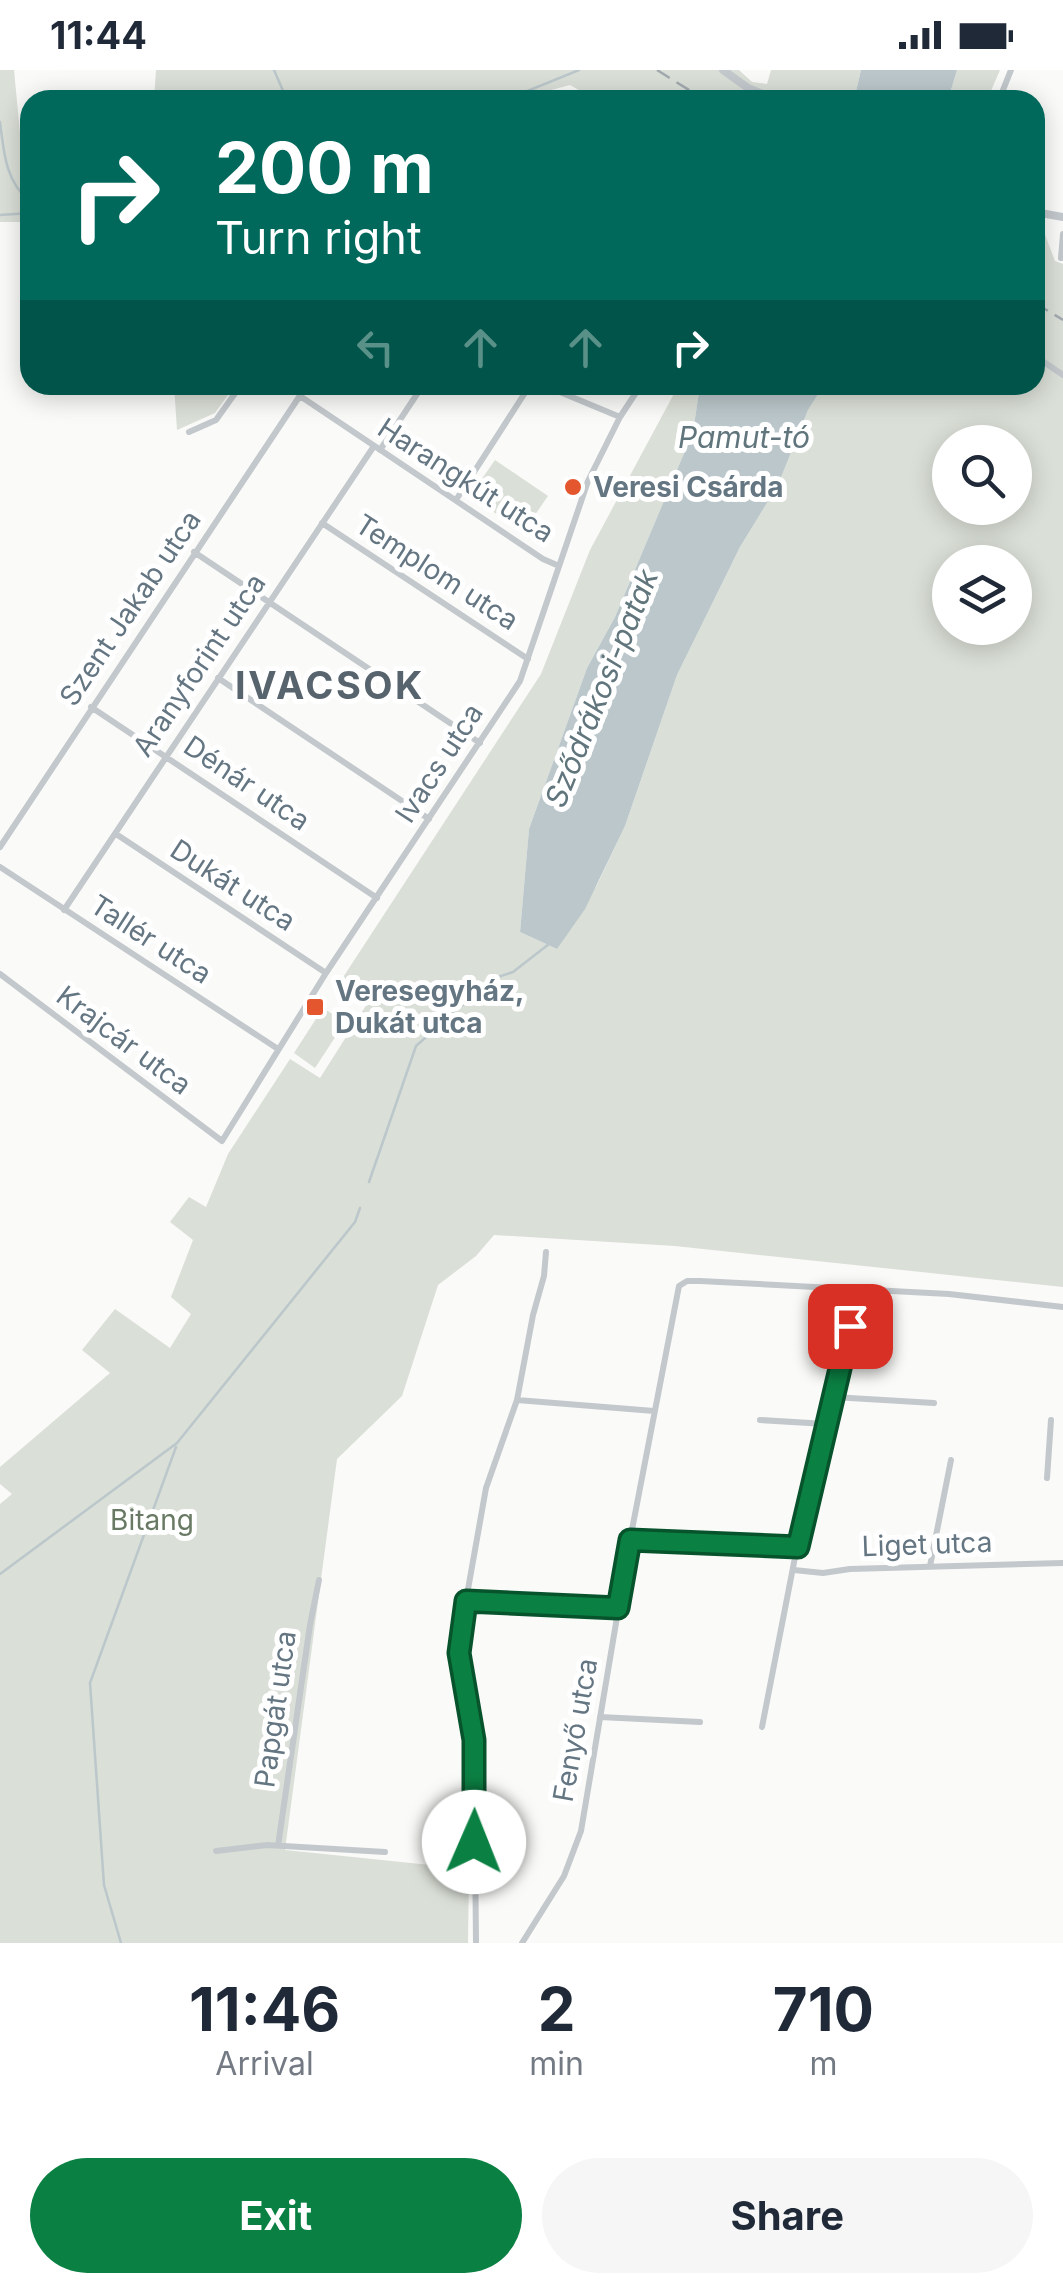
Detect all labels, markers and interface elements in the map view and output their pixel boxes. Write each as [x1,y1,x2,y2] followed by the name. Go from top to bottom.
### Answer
[50,12,147,58] text: 11:44
[215,125,434,210] text: 200 m
[50,130,180,260] icon: right
[215,210,422,265] text: Turn right
[348,320,403,375] icon: left
[453,320,508,375] icon: ahead
[558,320,613,375] icon: ahead
[663,320,718,375] icon: right
[372,410,560,550] street label: Harangkút utca
[678,419,810,455] water label: Pamut-tó
[932,425,1032,645] map controls
[932,425,1032,525] button: search
[593,470,783,504] place label: Veresi Csárda
[562,476,584,498] marker: Veresi Csárda
[52,504,208,712] street label: Szent Jakab utca
[349,507,525,637] street label: Templom utca
[932,545,1032,645] button: layers
[537,563,665,812] water label: Sződrákosi-patak
[125,567,273,763] street label: Aranyforint utca
[235,662,425,708] district label: IVACSOK
[388,697,490,829] street label: Ivacs utca
[178,728,316,838] street label: Dénár utca
[164,832,302,938] street label: Dukát utca
[84,887,218,991] street label: Tallér utca
[335,974,524,1040] place label: Veresegyház, Dukát utca
[50,978,198,1102] street label: Krajcár utca
[304,996,326,1018] marker: Veresegyház, Dukát utca
[808,1284,893,1369] pin
[823,1299,878,1354] icon: arrive
[110,1503,194,1537] park label: Bitang
[861,1525,993,1563] street label: Liget utca
[247,1628,303,1790] street label: Papgát utca
[546,1656,604,1804] street label: Fenyő utca
[422,1790,526,1894] position arrow
[189,1973,340,2045] text: 11:46
[538,1973,575,2045] text: 2
[773,1973,874,2045] text: 710
[215,2044,314,2083] text: Arrival
[529,2044,584,2083] text: min
[809,2044,837,2083] text: m
[30,2158,522,2273] button: Exit
[542,2158,1033,2273] button: Share

